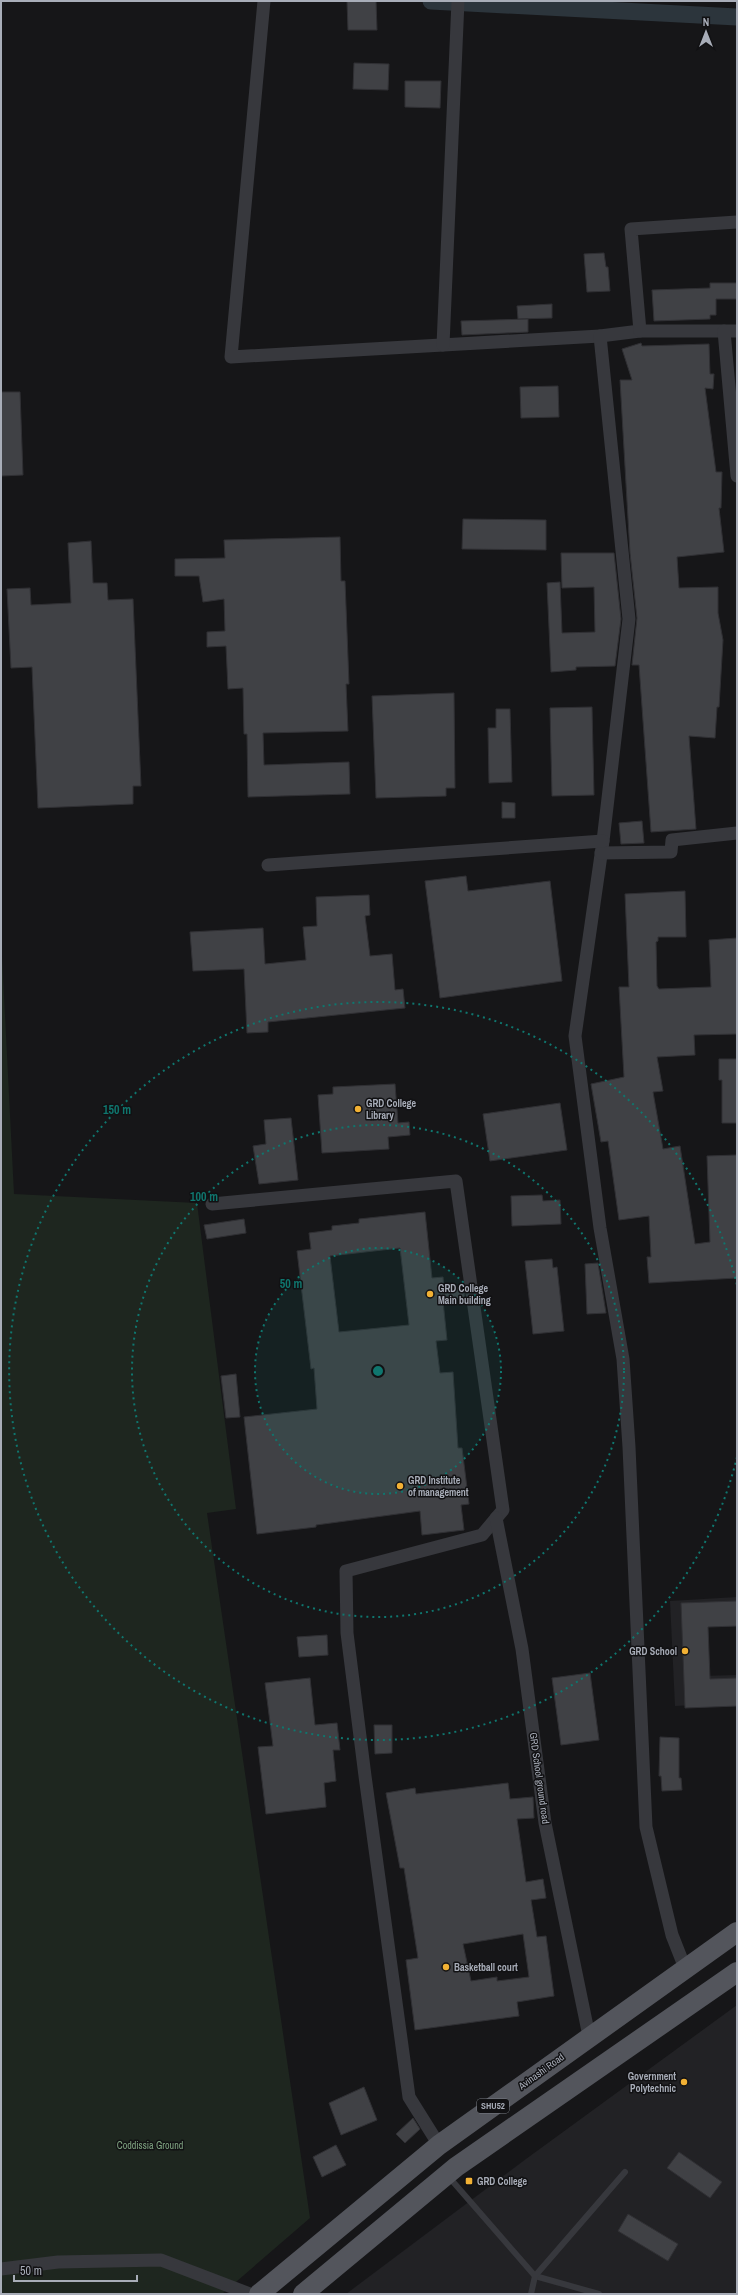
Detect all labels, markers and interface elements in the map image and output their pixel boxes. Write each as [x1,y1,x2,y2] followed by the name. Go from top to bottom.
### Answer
[686,12,726,52] north arrow
[703,15,709,29] text: N
[366,1097,417,1122] place label: GRD College Library
[103,1102,131,1118] text: 150 m
[353,1104,363,1114] marker: GRD College Library
[190,1189,218,1205] text: 100 m
[280,1276,302,1292] text: 50 m
[438,1282,491,1307] place label: GRD College Main building
[425,1289,435,1299] marker: GRD College Main building
[371,1364,385,1378] centre of rings
[408,1474,469,1499] place label: GRD Institute of management
[395,1481,405,1491] marker: GRD Institute of management
[629,1645,677,1658] place label: GRD School
[680,1646,690,1656] marker: GRD School
[527,1732,552,1825] street label: GRD School ground road
[454,1961,518,1974] place label: Basketball court
[441,1962,451,1972] marker: Basketball court
[515,2050,567,2093] street label: Avinashi Road
[628,2070,676,2095] place label: Government Polytechnic
[679,2077,689,2087] marker: Government Polytechnic
[477,2099,509,2113] road number: SHU52
[117,2139,183,2152] park label: Coddissia Ground
[477,2175,528,2188] place label: GRD College
[464,2176,474,2186] marker: GRD College
[14,2257,137,2283] scale bar
[20,2263,42,2279] text: 50 m

